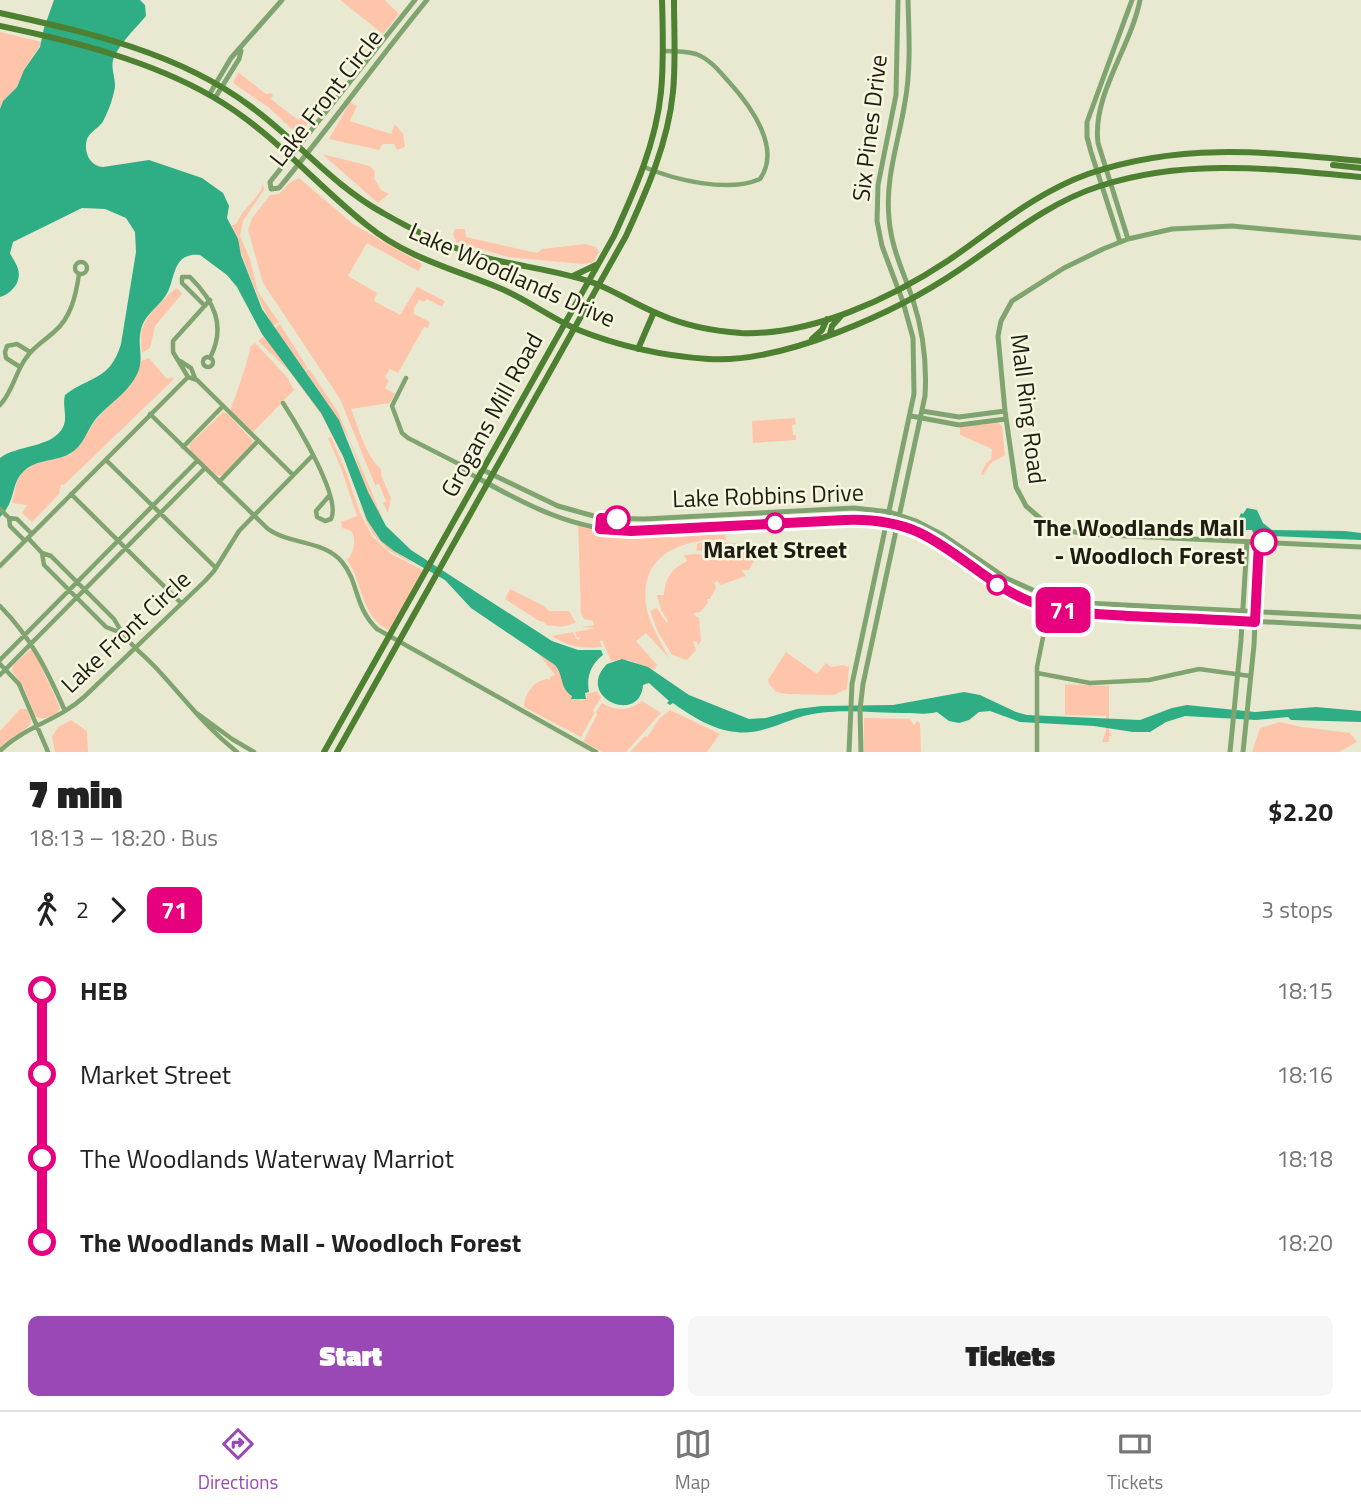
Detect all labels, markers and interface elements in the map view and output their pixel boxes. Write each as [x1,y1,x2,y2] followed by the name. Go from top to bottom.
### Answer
[260,21,390,174] street label: Lake Front Circle
[842,52,896,203] street label: Six Pines Drive
[403,212,622,336] street label: Lake Woodlands Drive
[431,326,551,503] street label: Grogans Mill Road
[1002,332,1056,486] street label: Mall Ring Road
[672,474,864,516] street label: Lake Robbins Drive
[604,506,630,532] unlabelled marker
[1033,509,1245,573] place label: The Woodlands Mall - Woodloch Forest
[765,513,785,533] marker: Market Street
[1251,529,1277,555] marker: The Woodlands Mall - Woodloch Forest
[703,531,847,567] place label: Market Street
[52,562,198,701] street label: Lake Front Circle
[987,575,1007,595] unlabelled marker
[1032,587,1094,633] line badge: 71
[1050,592,1076,628] text: 71
[28,765,122,823] text: 7 min
[1268,792,1333,831] text: $2.20
[28,820,218,855] text: 18:13 – 18:20 · Bus
[28,891,66,929] icon: walk
[99,891,137,929] icon: forward
[76,892,89,927] text: 2
[161,892,188,928] text: 71
[1261,892,1333,927] text: 3 stops
[80,971,128,1010] text: HEB
[1276,973,1333,1008] text: 18:15
[80,1055,231,1094] text: Market Street
[1276,1057,1333,1092] text: 18:16
[80,1139,454,1178] text: The Woodlands Waterway Marriot
[1276,1141,1333,1176] text: 18:18
[80,1223,521,1262] text: The Woodlands Mall - Woodloch Forest
[1276,1225,1333,1260] text: 18:20
[28,1316,674,1396] button: Start
[688,1316,1333,1396] button: Tickets
[198,1425,278,1496] tab: Directions
[674,1425,712,1496] tab: Map
[1107,1425,1163,1496] tab: Tickets

